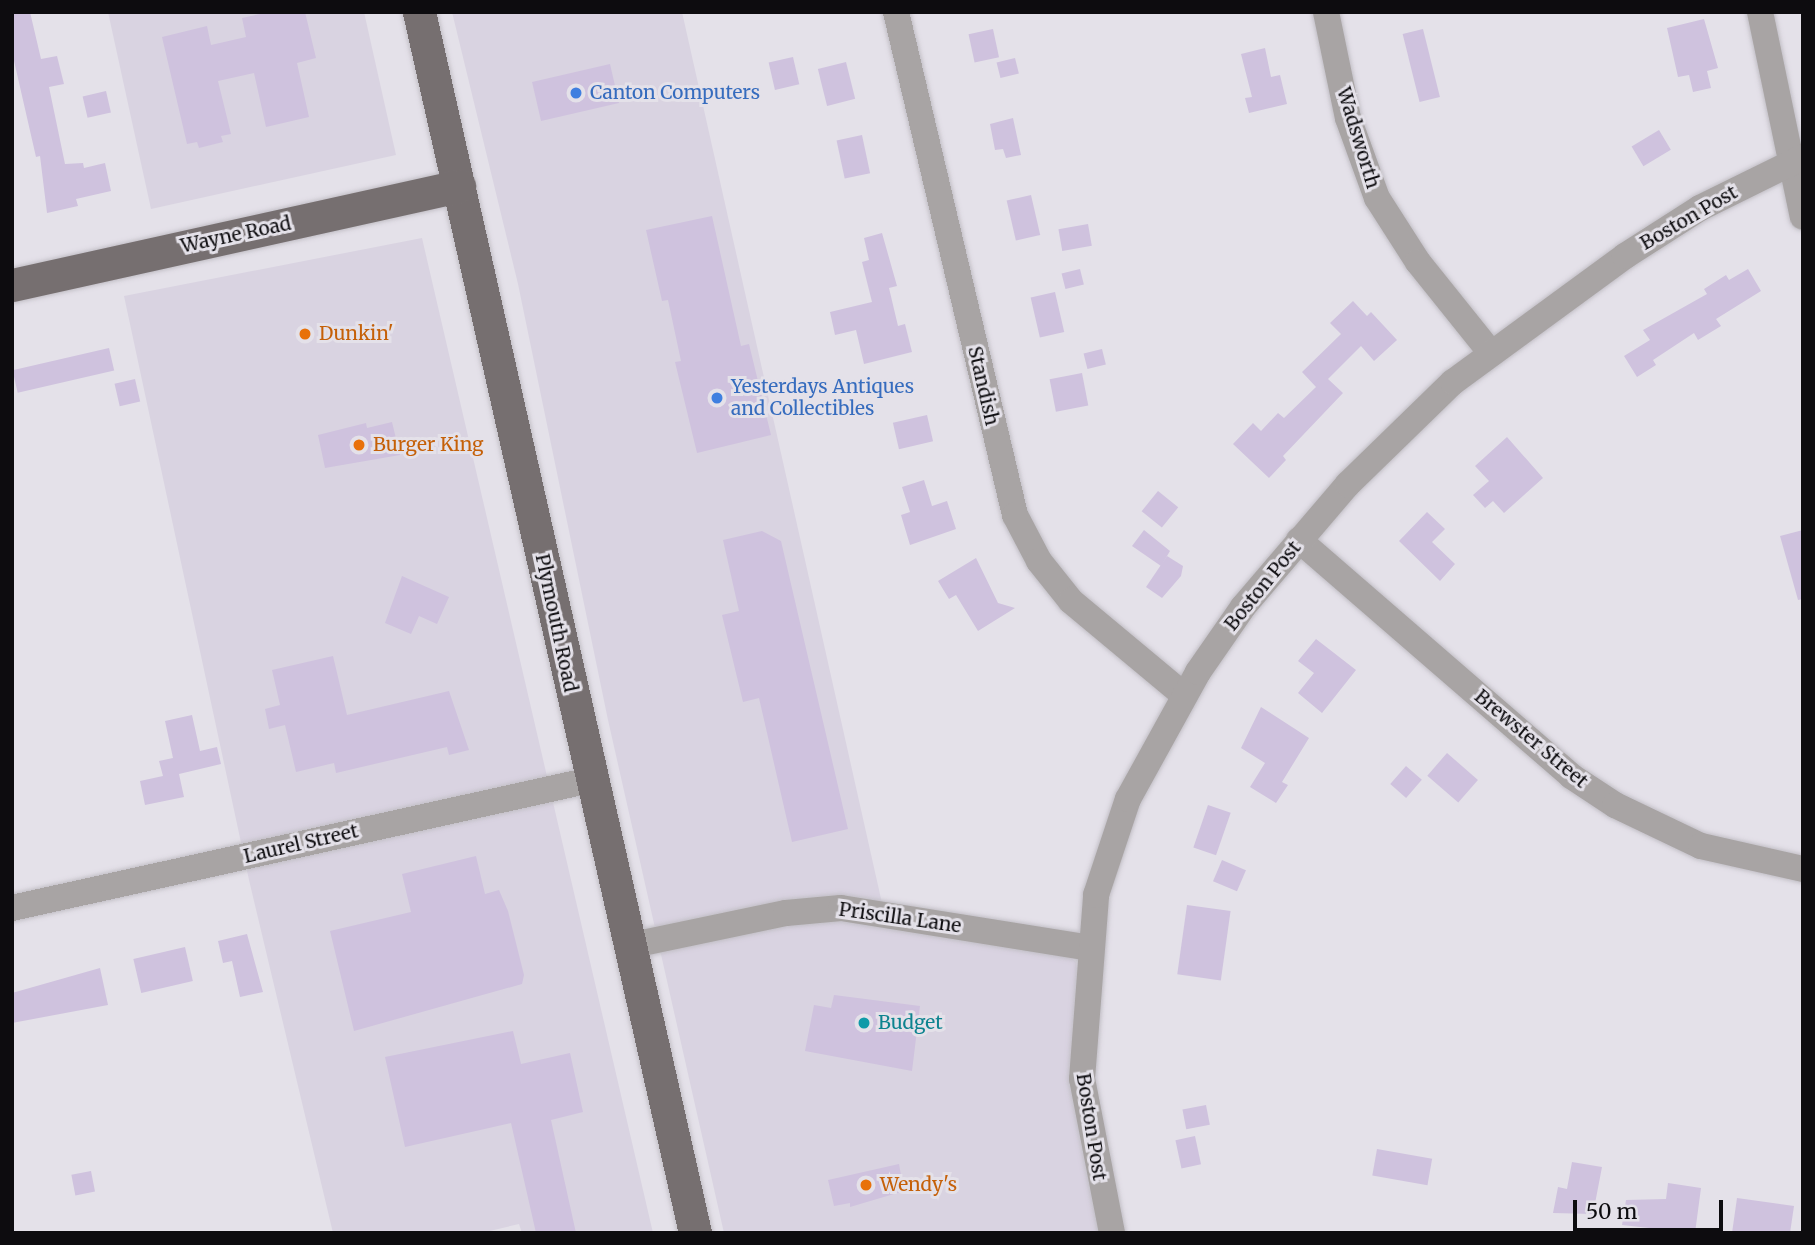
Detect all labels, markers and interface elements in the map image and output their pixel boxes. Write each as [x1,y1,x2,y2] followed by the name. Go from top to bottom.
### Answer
[590,82,760,104] place label: Canton Computers
[568,85,584,101] marker: Canton Computers
[1332,85,1384,191] street label: Wadsworth
[1636,181,1742,255] street label: Boston Post
[179,212,293,258] street label: Wayne Road
[319,323,394,345] place label: Dunkin'
[297,326,313,342] marker: Dunkin'
[963,344,1003,428] street label: Standish
[731,376,914,420] place label: Yesterdays Antiques and Collectibles
[709,390,725,406] marker: Yesterdays Antiques and Collectibles
[373,434,484,456] place label: Burger King
[351,437,367,453] marker: Burger King
[1220,537,1306,635] street label: Boston Post
[530,552,582,694] street label: Plymouth Road
[1470,685,1592,793] street label: Brewster Street
[242,820,360,868] street label: Laurel Street
[837,898,963,938] street label: Priscilla Lane
[878,1012,943,1034] place label: Budget
[856,1015,872,1031] marker: Budget
[1071,1072,1111,1182] street label: Boston Post
[880,1174,957,1196] place label: Wendy's
[858,1177,874,1193] marker: Wendy's
[1577,1186,1728,1230] scale bar
[1586,1198,1637,1225] text: 50 m

